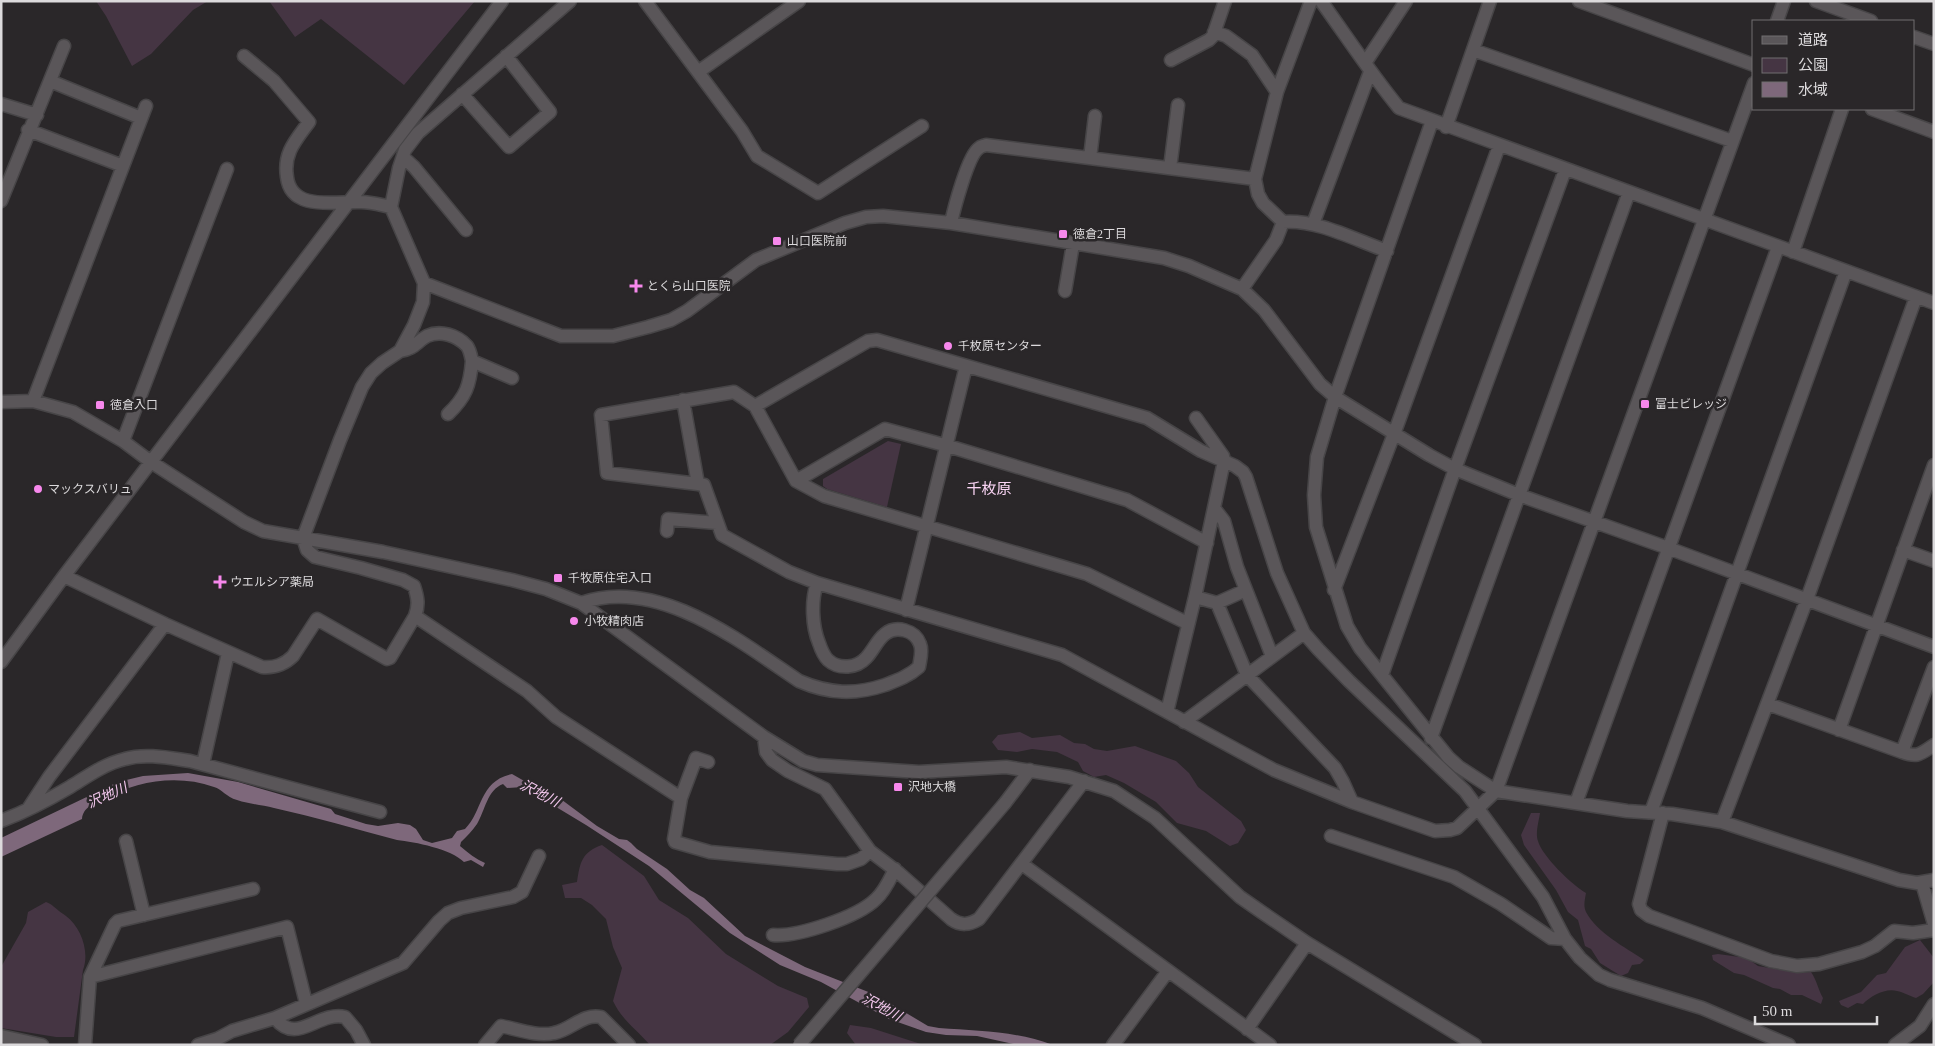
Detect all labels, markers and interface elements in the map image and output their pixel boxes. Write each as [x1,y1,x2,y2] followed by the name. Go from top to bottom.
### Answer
[1752,20,1915,110] legend
[1798,32,1828,48] text: 道路
[1798,57,1828,73] text: 公園
[1798,82,1828,98] text: 水域
[1073,227,1127,241] place label: 徳倉2丁目
[1057,228,1069,240] marker: 徳倉2丁目
[787,234,847,248] place label: 山口医院前
[771,235,783,247] marker: 山口医院前
[629,279,643,293] marker: とくら山口医院
[647,279,731,293] place label: とくら山口医院
[958,339,1042,353] place label: 千枚原センター
[942,340,954,352] marker: 千枚原センター
[1655,397,1727,411] place label: 富士ビレッジ
[110,398,158,412] place label: 徳倉入口
[1639,398,1651,410] marker: 富士ビレッジ
[94,399,106,411] marker: 徳倉入口
[966,481,1012,497] district label: 千枚原
[48,482,132,496] place label: マックスバリュ
[32,483,44,495] marker: マックスバリュ
[568,571,652,585] place label: 千牧原住宅入口
[552,572,564,584] marker: 千牧原住宅入口
[230,575,314,589] place label: ウエルシア薬局
[214,576,226,588] marker: ウエルシア薬局
[584,614,644,628] place label: 小牧精肉店
[568,615,580,627] marker: 小牧精肉店
[518,777,564,811] water label: 沢地川
[85,779,131,811] water label: 沢地川
[908,780,956,794] place label: 沢地大橋
[892,781,904,793] marker: 沢地大橋
[860,991,906,1025] water label: 沢地川
[1755,994,1878,1026] scale bar
[1762,1003,1793,1019] text: 50 m

